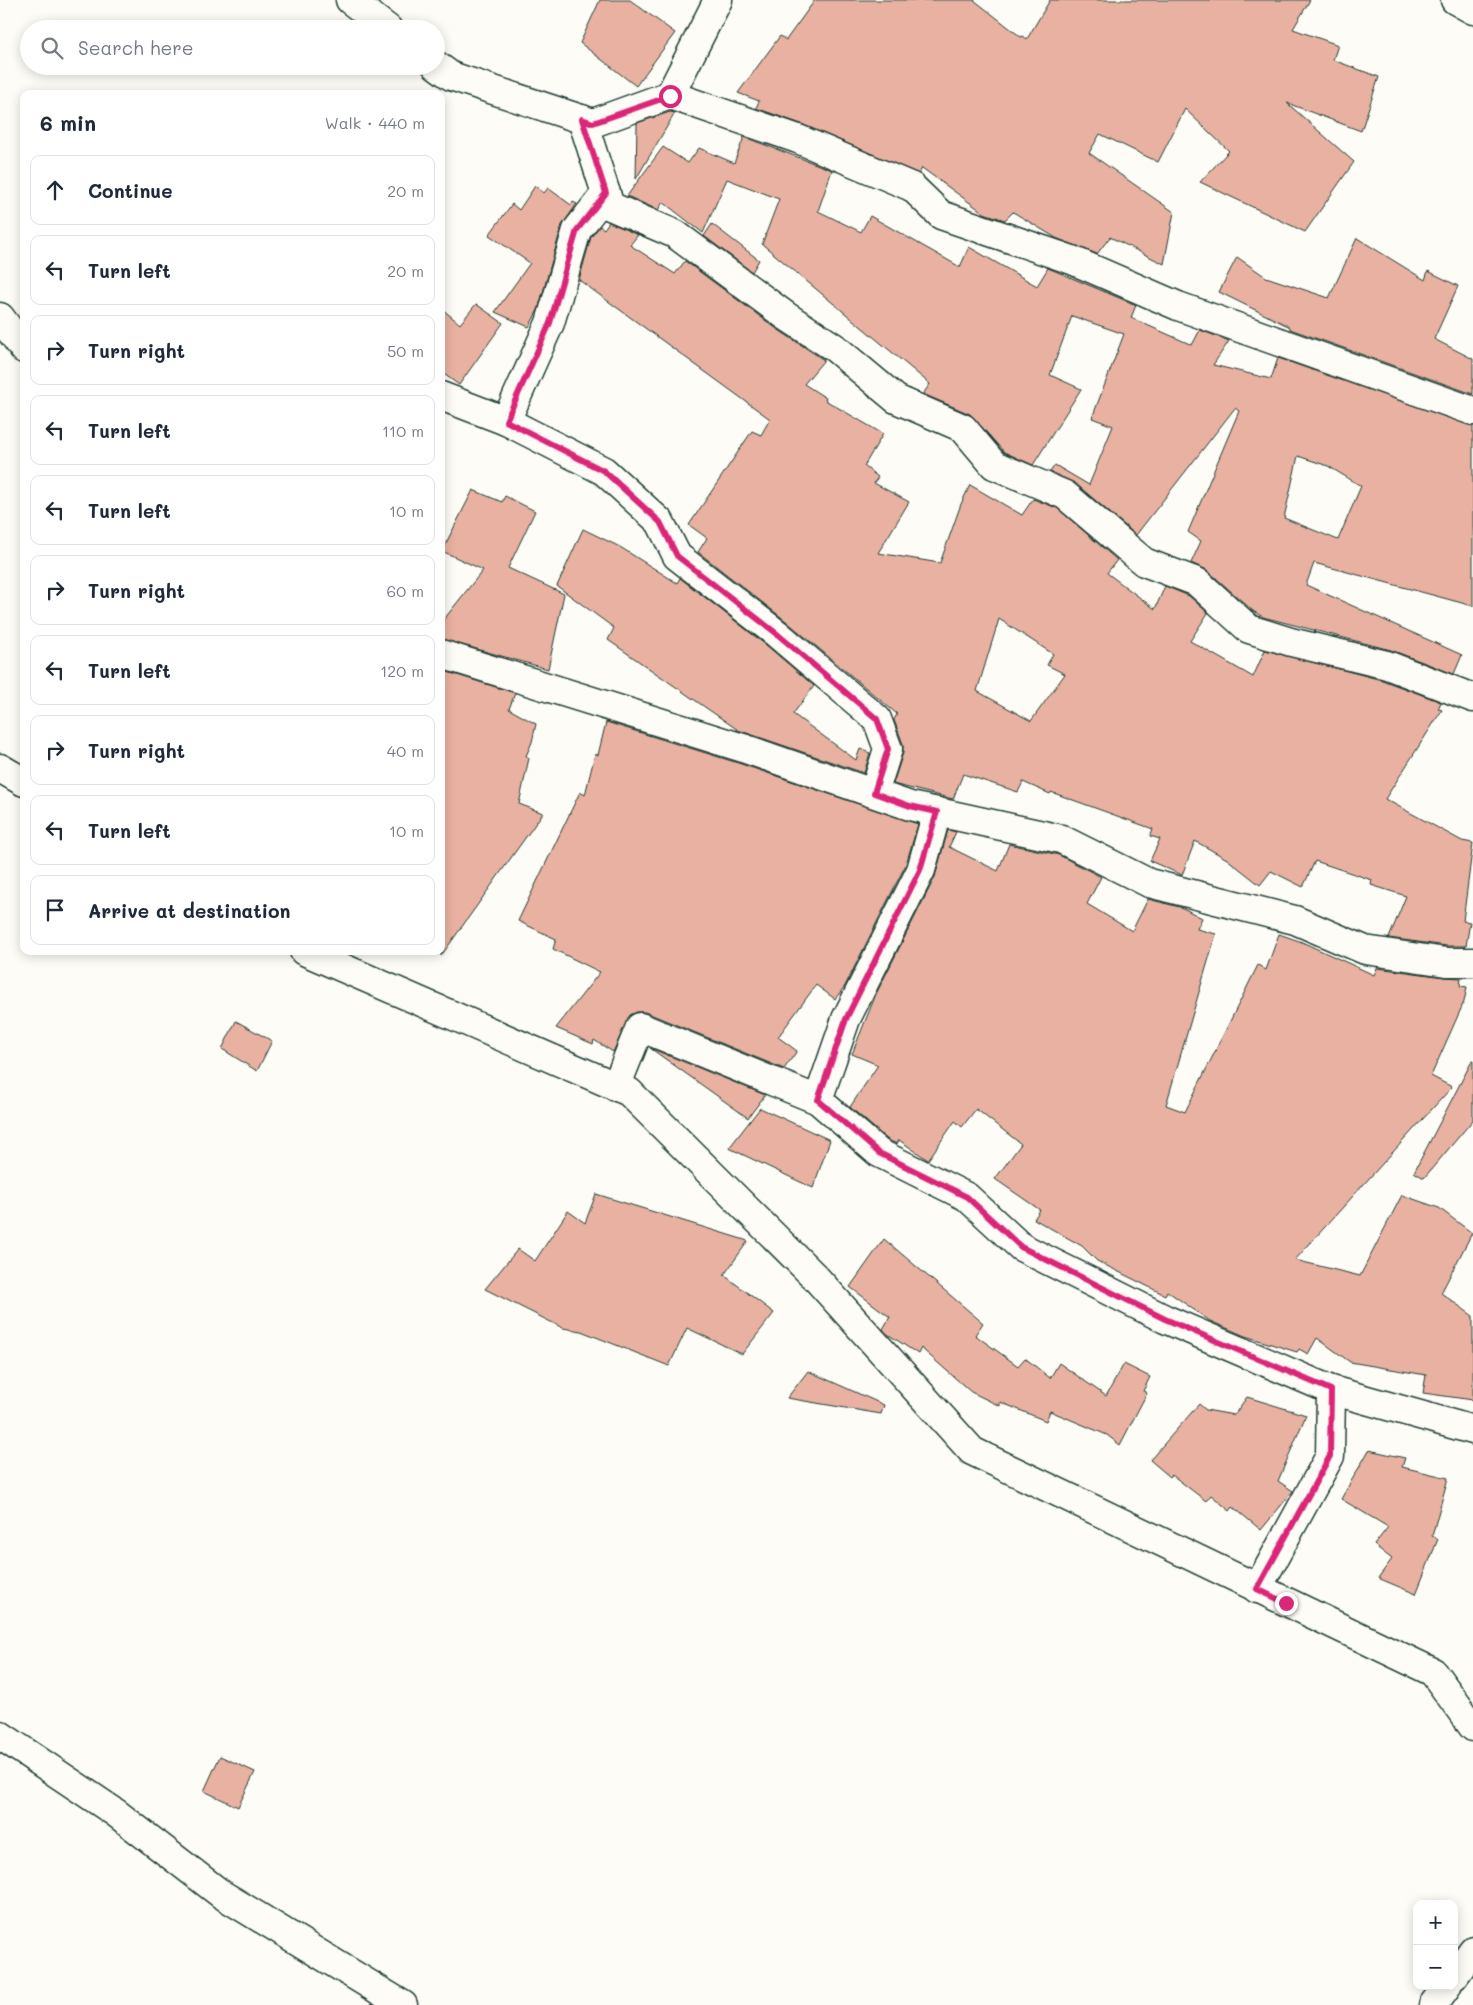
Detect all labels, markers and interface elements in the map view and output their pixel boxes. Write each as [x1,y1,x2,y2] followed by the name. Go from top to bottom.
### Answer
[20,20,445,75] search box
[38,34,66,62] icon: search
[78,35,194,60] text: Search here
[659,85,682,108] route start
[40,109,96,136] text: 6 min
[325,112,425,133] text: Walk · 440 m
[41,176,69,204] icon: ahead
[88,178,173,203] text: Continue
[387,180,424,201] text: 20 m
[41,256,69,284] icon: left
[88,258,171,283] text: Turn left
[387,260,424,281] text: 20 m
[41,336,69,364] icon: right
[88,338,185,363] text: Turn right
[387,340,424,361] text: 50 m
[41,416,69,444] icon: left
[88,418,171,443] text: Turn left
[382,420,424,441] text: 110 m
[41,496,69,524] icon: left
[88,498,171,523] text: Turn left
[389,500,424,521] text: 10 m
[41,576,69,604] icon: right
[88,578,185,603] text: Turn right
[387,580,424,601] text: 60 m
[41,656,69,684] icon: left
[88,658,171,683] text: Turn left
[380,660,424,681] text: 120 m
[41,736,69,764] icon: right
[88,738,185,763] text: Turn right
[387,740,424,761] text: 40 m
[41,816,69,844] icon: left
[88,818,171,843] text: Turn left
[389,820,424,841] text: 10 m
[41,896,69,924] icon: arrive
[88,898,291,923] text: Arrive at destination
[1275,1592,1298,1615] route end
[1413,1900,1458,1990] map controls
[1413,1900,1458,1945] button: +
[1413,1945,1458,1990] button: −

